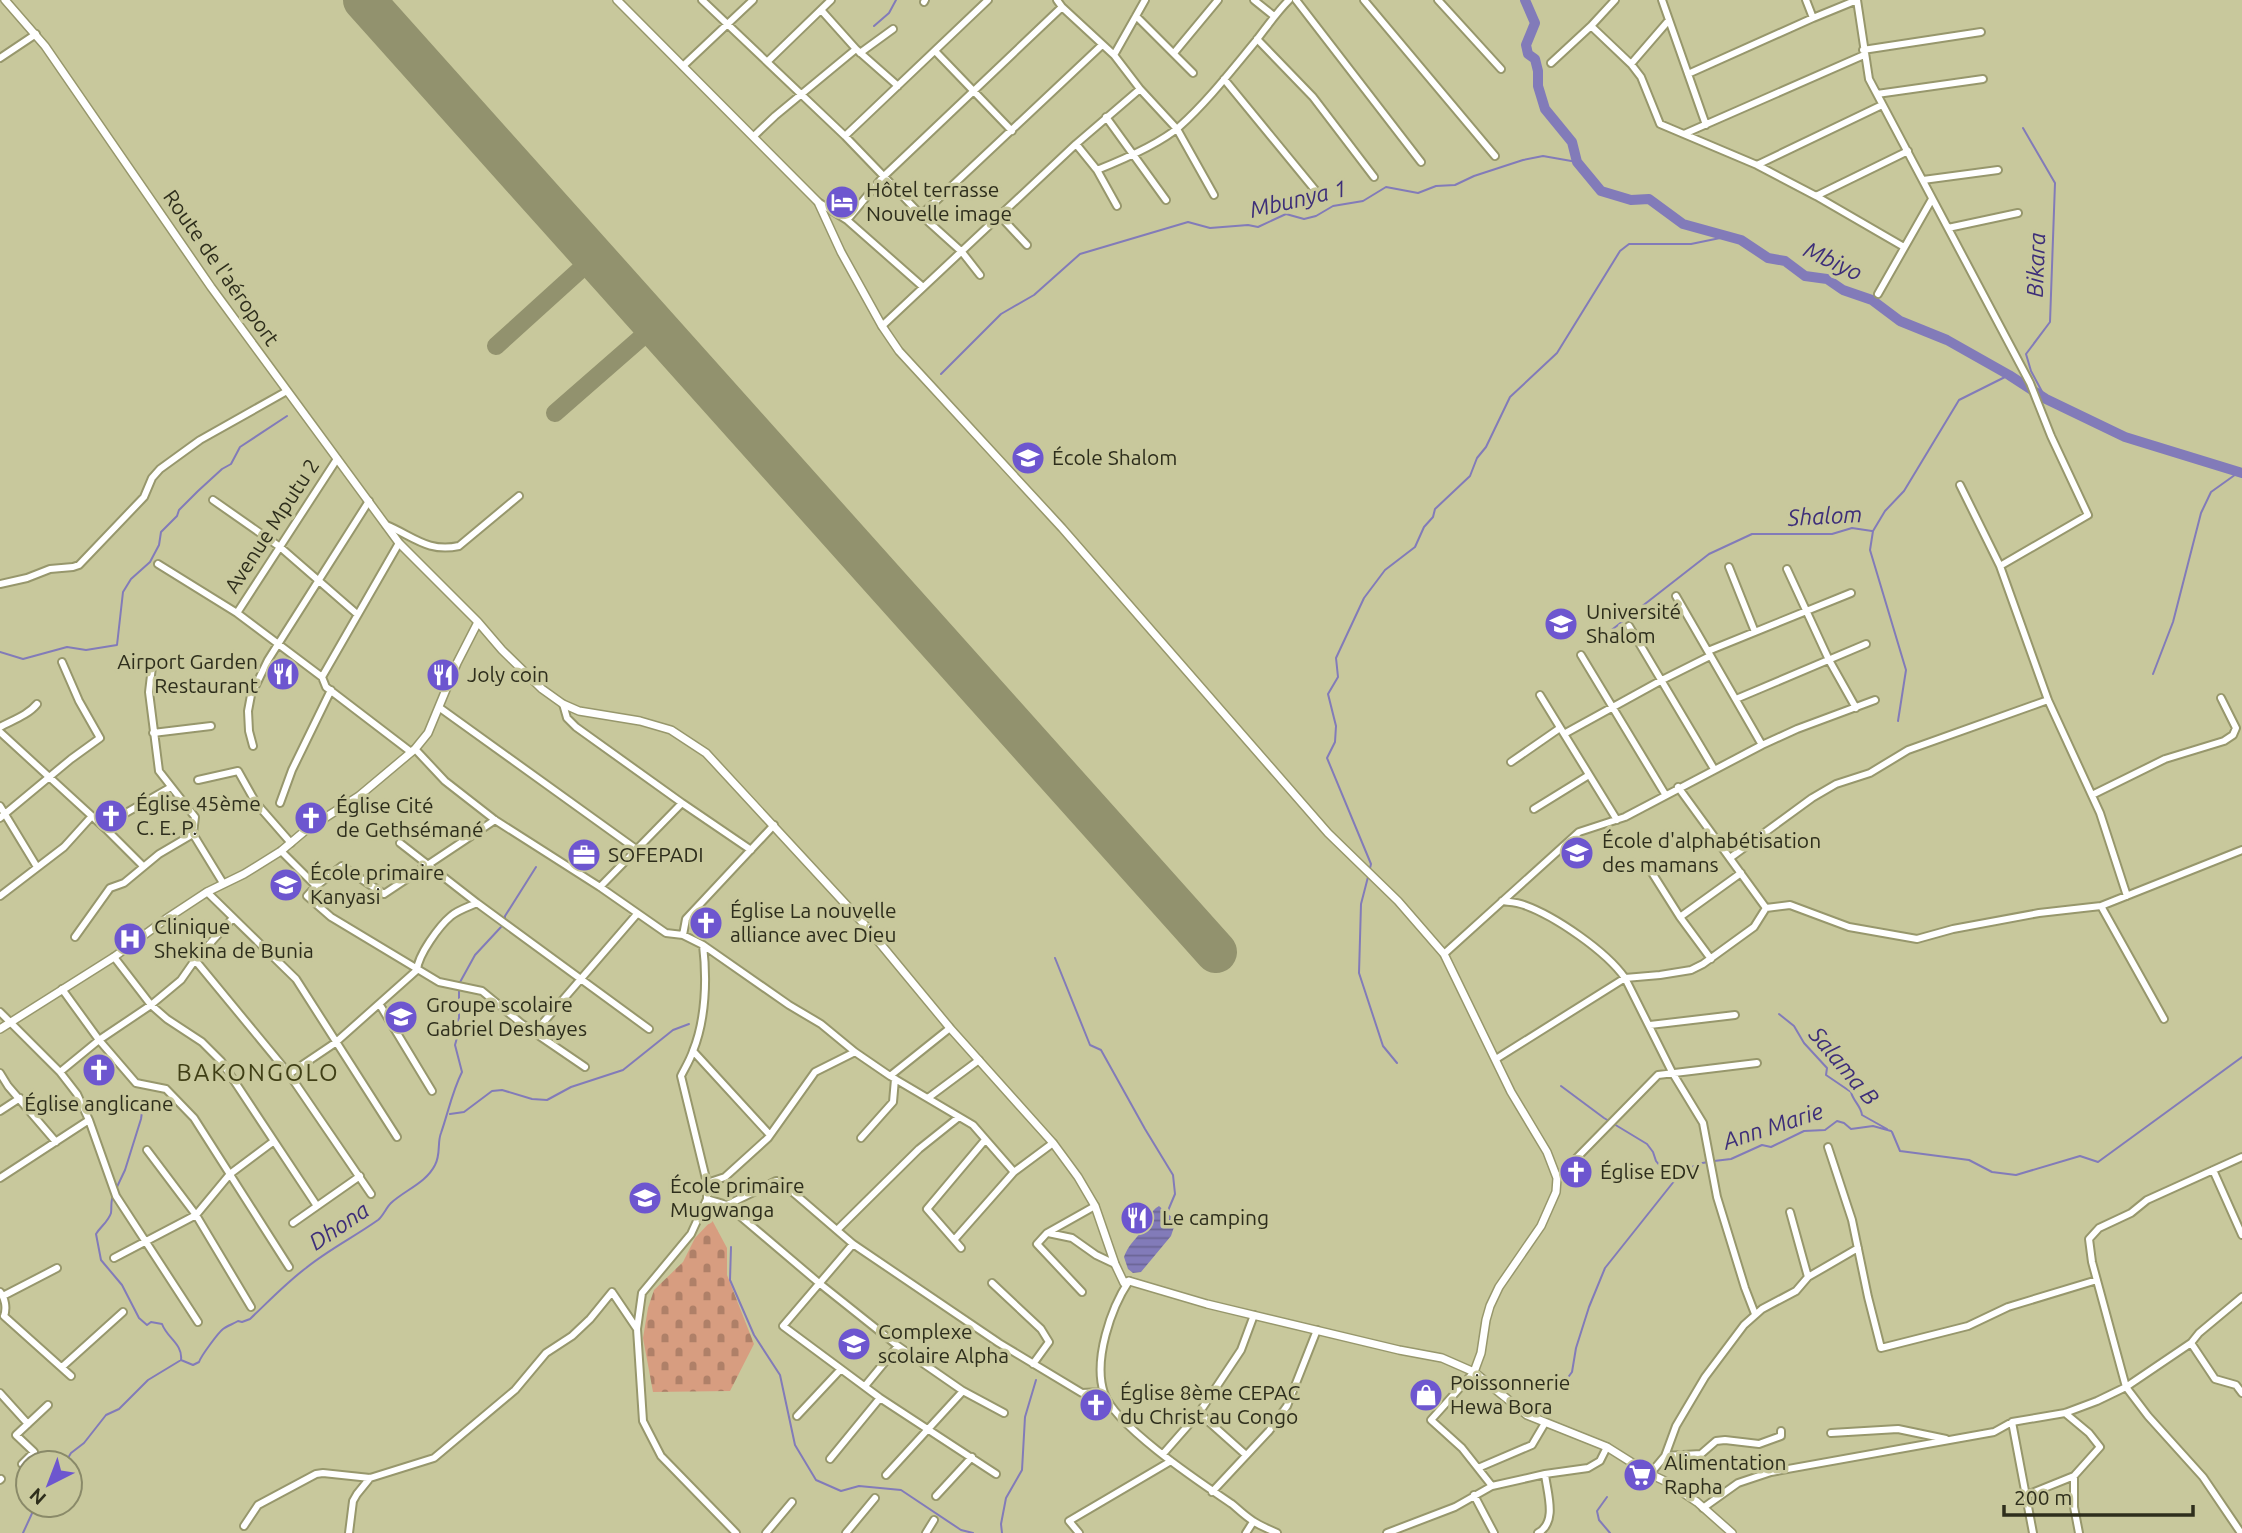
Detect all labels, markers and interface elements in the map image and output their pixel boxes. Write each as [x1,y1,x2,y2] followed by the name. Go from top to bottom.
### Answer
[1247,175,1349,222] water label: Mbunya 1
[866,177,1012,225] place label: Hôtel terrasse Nouvelle image
[823,183,861,221] hotel icon: Hôtel terrasse Nouvelle image
[159,185,285,350] street label: Route de l'aéroport
[2022,232,2049,298] water label: Bikara
[1800,236,1866,285] water label: Mbiyo
[1009,439,1047,477] school or university icon: École Shalom
[1052,445,1177,469] place label: École Shalom
[219,454,323,597] street label: Avenue Mputu 2
[1786,501,1863,530] water label: Shalom
[1586,599,1681,647] place label: Université Shalom
[1542,605,1580,643] school or university icon: Université Shalom
[117,649,258,697] place label: Airport Garden Restaurant
[264,655,302,693] restaurant icon: Airport Garden Restaurant
[424,656,462,694] restaurant icon: Joly coin
[467,662,549,686] place label: Joly coin
[136,791,261,839] place label: Église 45ème C. E. P.
[336,793,484,841] place label: Église Cité de Gethsémané
[92,797,130,835] church icon: Église 45ème C. E. P.
[292,799,330,837] church icon: Église Cité de Gethsémané
[1602,828,1821,876] place label: École d'alphabétisation des mamans
[1558,834,1596,872] school or university icon: École d'alphabétisation des mamans
[565,836,603,874] office icon: SOFEPADI
[608,842,704,866] place label: SOFEPADI
[310,860,445,908] place label: École primaire Kanyasi
[267,866,305,904] school or university icon: École primaire Kanyasi
[730,898,897,946] place label: Église La nouvelle alliance avec Dieu
[687,904,725,942] church icon: Église La nouvelle alliance avec Dieu
[154,914,314,962] place label: Clinique Shekina de Bunia
[111,920,149,958] hospital icon: Clinique Shekina de Bunia
[426,992,587,1040] place label: Groupe scolaire Gabriel Deshayes
[382,998,420,1036] school or university icon: Groupe scolaire Gabriel Deshayes
[1804,1021,1884,1110] water label: Salama B
[80,1051,118,1089] church icon: Église anglicane
[176,1059,340,1086] district label: BAKONGOLO
[24,1091,174,1115] place label: Église anglicane
[1719,1097,1826,1154] water label: Ann Marie
[1557,1153,1595,1191] church icon: Église EDV
[1600,1159,1700,1183] place label: Église EDV
[670,1173,805,1221] place label: École primaire Mugwanga
[626,1179,664,1217] school or university icon: École primaire Mugwanga
[304,1197,373,1255] water label: Dhona
[1118,1199,1156,1237] restaurant icon: Le camping
[1162,1205,1269,1229] place label: Le camping
[878,1319,1009,1367] place label: Complexe scolaire Alpha
[835,1325,873,1363] school or university icon: Complexe scolaire Alpha
[1450,1370,1570,1418] place label: Poissonnerie Hewa Bora
[1407,1376,1445,1414] shop icon: Poissonnerie Hewa Bora
[1120,1380,1300,1428] place label: Église 8ème CEPAC du Christ au Congo
[1077,1386,1115,1424] church icon: Église 8ème CEPAC du Christ au Congo
[14,1449,84,1519] north arrow
[1664,1450,1787,1498] place label: Alimentation Rapha
[1621,1456,1659,1494] supermarket icon: Alimentation Rapha
[2004,1474,2193,1518] scale bar
[25,1484,50,1510] text: N
[2014,1485,2072,1509] text: 200 m

